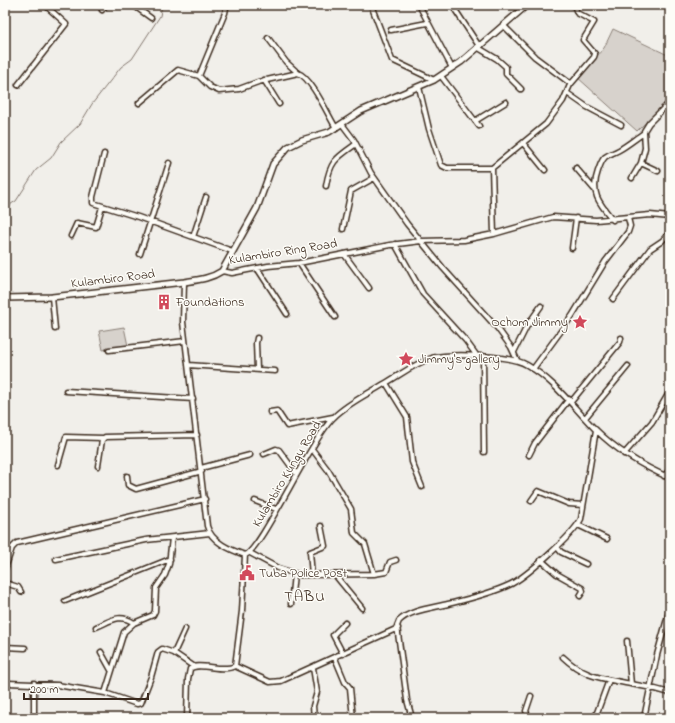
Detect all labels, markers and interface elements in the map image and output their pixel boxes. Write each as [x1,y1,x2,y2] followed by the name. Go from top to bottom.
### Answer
[227,234,339,271] street label: Kulambiro Ring Road
[70,264,157,294] street label: Kulambiro Road
[155,293,173,311] building icon: Foundations
[175,293,245,312] place label: Foundations
[491,313,568,333] place label: Ochom Jimmy
[571,313,589,331] place icon: Ochom Jimmy
[397,350,415,368] place icon: Jimmy's gallery
[418,350,500,370] place label: Jimmy's gallery
[248,417,328,531] street label: Kulambiro Kungu Road
[238,564,256,582] public building icon: Tuba Police Post
[259,564,348,583] place label: Tuba Police Post
[284,586,326,608] district label: TABU
[24,675,148,701] scale bar
[30,681,59,699] text: 200 m

